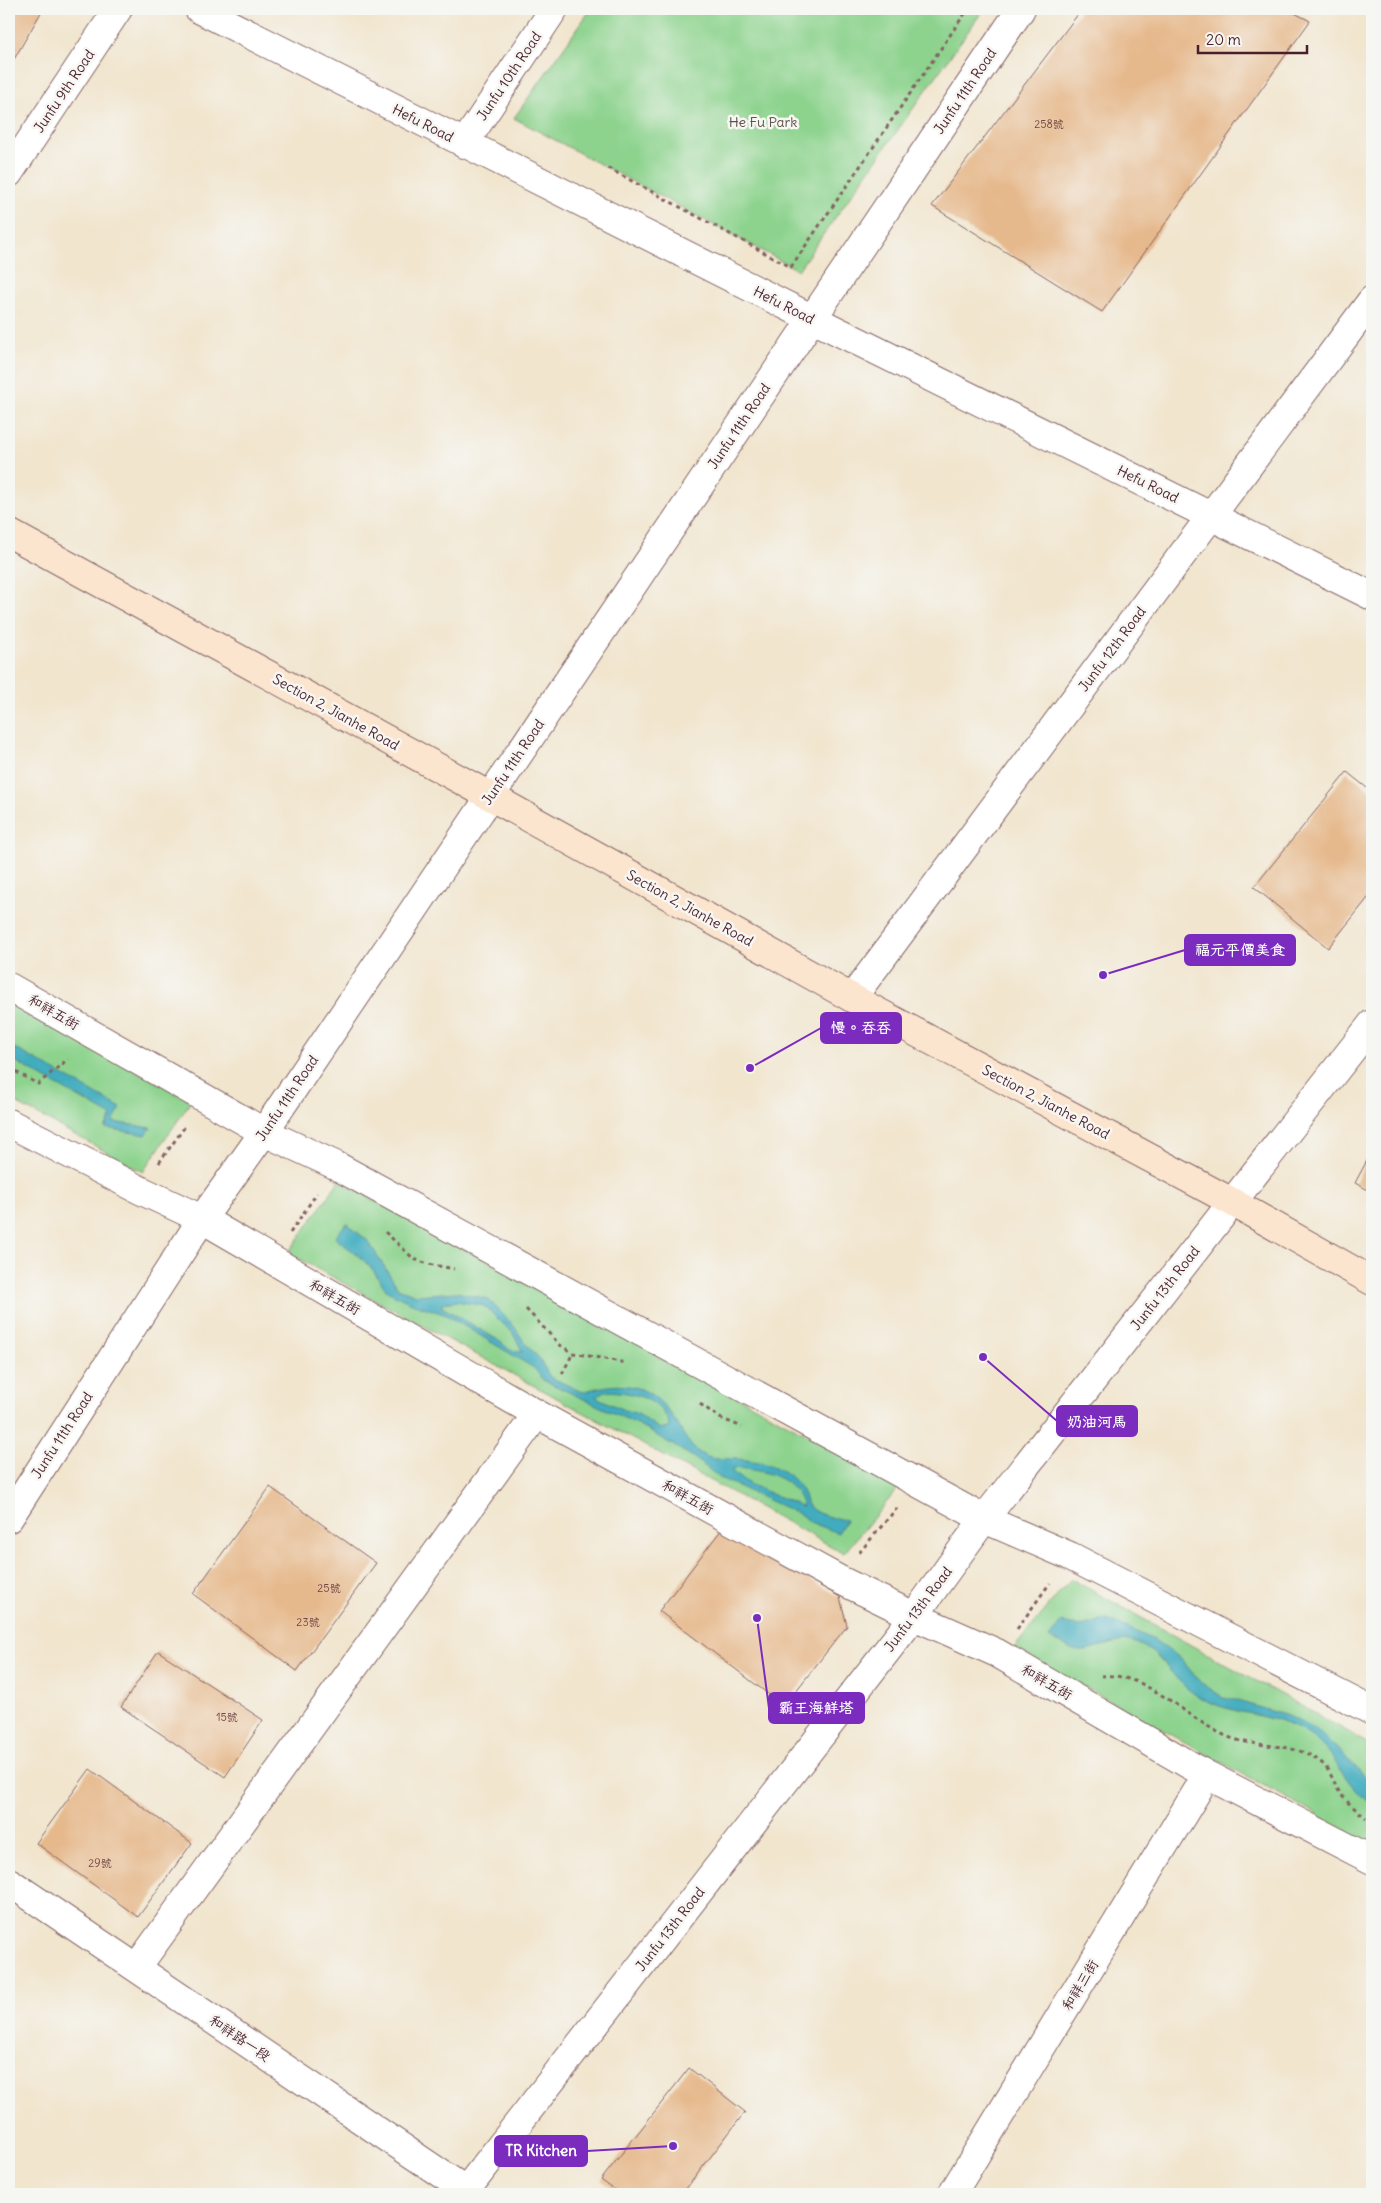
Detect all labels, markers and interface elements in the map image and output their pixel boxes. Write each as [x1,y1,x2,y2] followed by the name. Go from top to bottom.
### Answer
[1198,22,1307,54] scale bar
[473,28,545,124] street label: Junfu 10th Road
[1206,30,1241,49] text: 20 m
[930,45,1000,137] street label: Junfu 11th Road
[30,46,98,136] street label: Junfu 9th Road
[389,100,457,146] street label: Hefu Road
[729,113,797,131] park label: He Fu Park
[1034,117,1064,131] house number: 258號
[750,282,818,328] street label: Hefu Road
[704,380,774,472] street label: Junfu 11th Road
[1114,461,1182,507] street label: Hefu Road
[1074,603,1150,695] street label: Junfu 12th Road
[270,670,402,754] street label: Section 2, Jianhe Road
[478,716,548,808] street label: Junfu 11th Road
[624,866,756,950] street label: Section 2, Jianhe Road
[1185,935,1295,965] callout: 福元平價美食
[1195,940,1285,959] text: 福元平價美食
[25,990,83,1034] street label: 和祥五街
[821,1013,901,1043] callout: 慢。吞吞
[831,1018,891,1037] text: 慢。吞吞
[252,1052,322,1144] street label: Junfu 11th Road
[979,1061,1113,1143] street label: Section 2, Jianhe Road
[1127,1242,1203,1334] street label: Junfu 13th Road
[306,1275,364,1319] street label: 和祥五街
[27,1388,97,1482] street label: Junfu 11th Road
[1057,1406,1137,1436] callout: 奶油河馬
[1067,1412,1127,1431] text: 奶油河馬
[659,1476,717,1518] street label: 和祥五街
[880,1563,956,1655] street label: Junfu 13th Road
[317,1581,341,1595] house number: 25號
[296,1615,320,1629] house number: 23號
[1018,1660,1076,1704] street label: 和祥五街
[769,1693,864,1723] callout: 霸王海鮮塔
[778,1698,854,1717] text: 霸王海鮮塔
[216,1710,238,1724] house number: 15號
[88,1856,112,1870] house number: 29號
[632,1883,708,1975] street label: Junfu 13th Road
[1058,1956,1102,2014] street label: 和祥三街
[206,2011,274,2065] street label: 和祥路一段
[495,2136,587,2166] callout: TR Kitchen
[505,2141,577,2160] text: TR Kitchen

